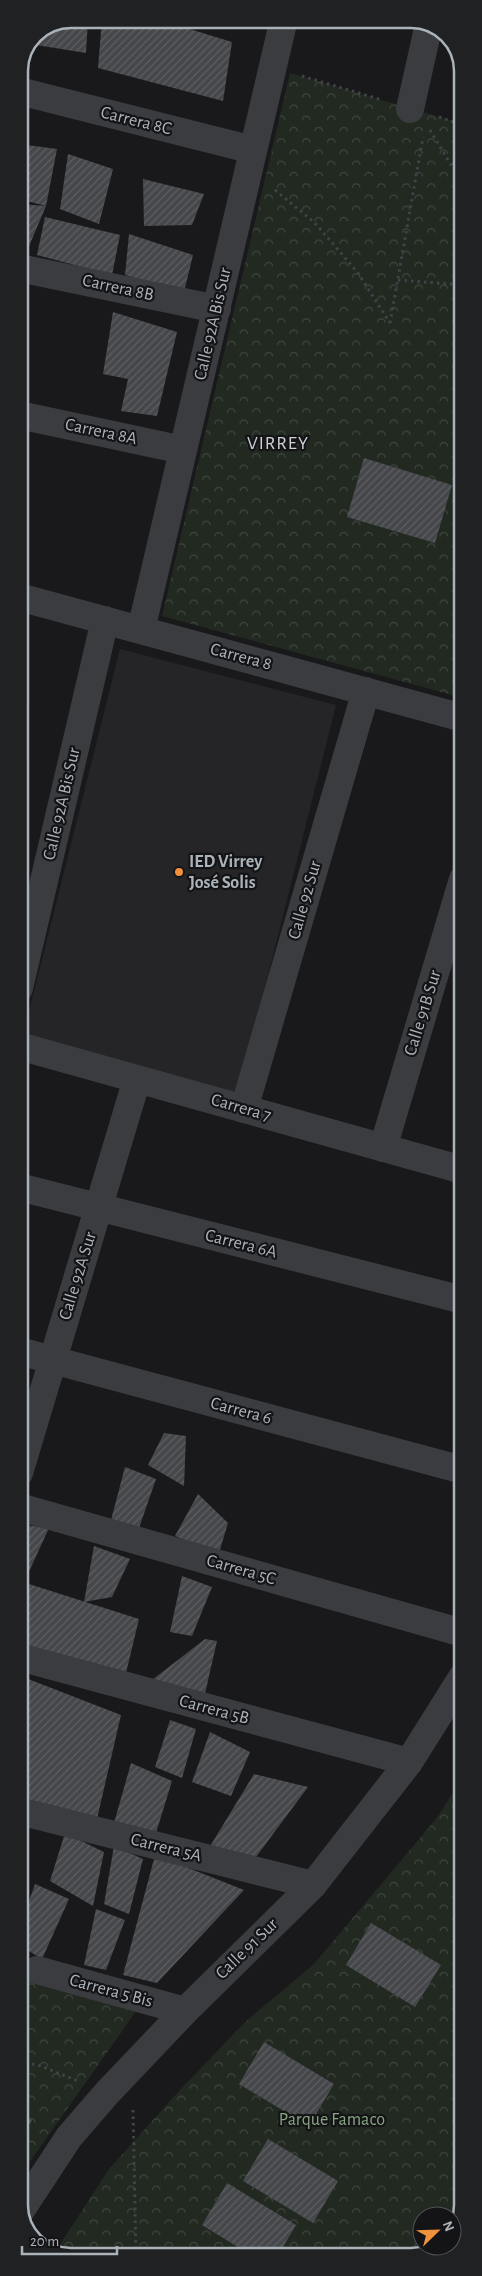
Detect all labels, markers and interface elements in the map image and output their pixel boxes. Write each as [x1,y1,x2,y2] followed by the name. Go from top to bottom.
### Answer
[99,104,173,138] street label: Carrera 8C
[191,266,235,382] street label: Calle 92A Bis Sur
[81,272,155,304] street label: Carrera 8B
[63,416,139,449] street label: Carrera 8A
[247,434,309,453] district label: VIRREY
[208,640,274,674] street label: Carrera 8
[40,746,84,862] street label: Calle 92A Bis Sur
[189,853,263,892] place label: IED Virrey José Solis
[285,859,325,941] street label: Calle 92 Sur
[173,866,185,878] marker: IED Virrey José Solis
[401,968,445,1058] street label: Calle 91B Sur
[209,1091,273,1125] street label: Carrera 7
[203,1226,279,1262] street label: Carrera 6A
[56,1230,100,1322] street label: Calle 92A Sur
[208,1394,274,1428] street label: Carrera 6
[204,1552,278,1588] street label: Carrera 5C
[177,1692,251,1728] street label: Carrera 5B
[129,1831,204,1866] street label: Carrera 5A
[212,1915,282,1983] street label: Calle 91 Sur
[67,1971,155,2011] street label: Carrera 5 Bis
[279,2111,385,2129] park label: Parque Famaco
[412,2206,462,2256] north arrow
[440,2219,456,2234] text: N
[22,2224,118,2256] scale bar
[30,2234,59,2249] text: 20 m

